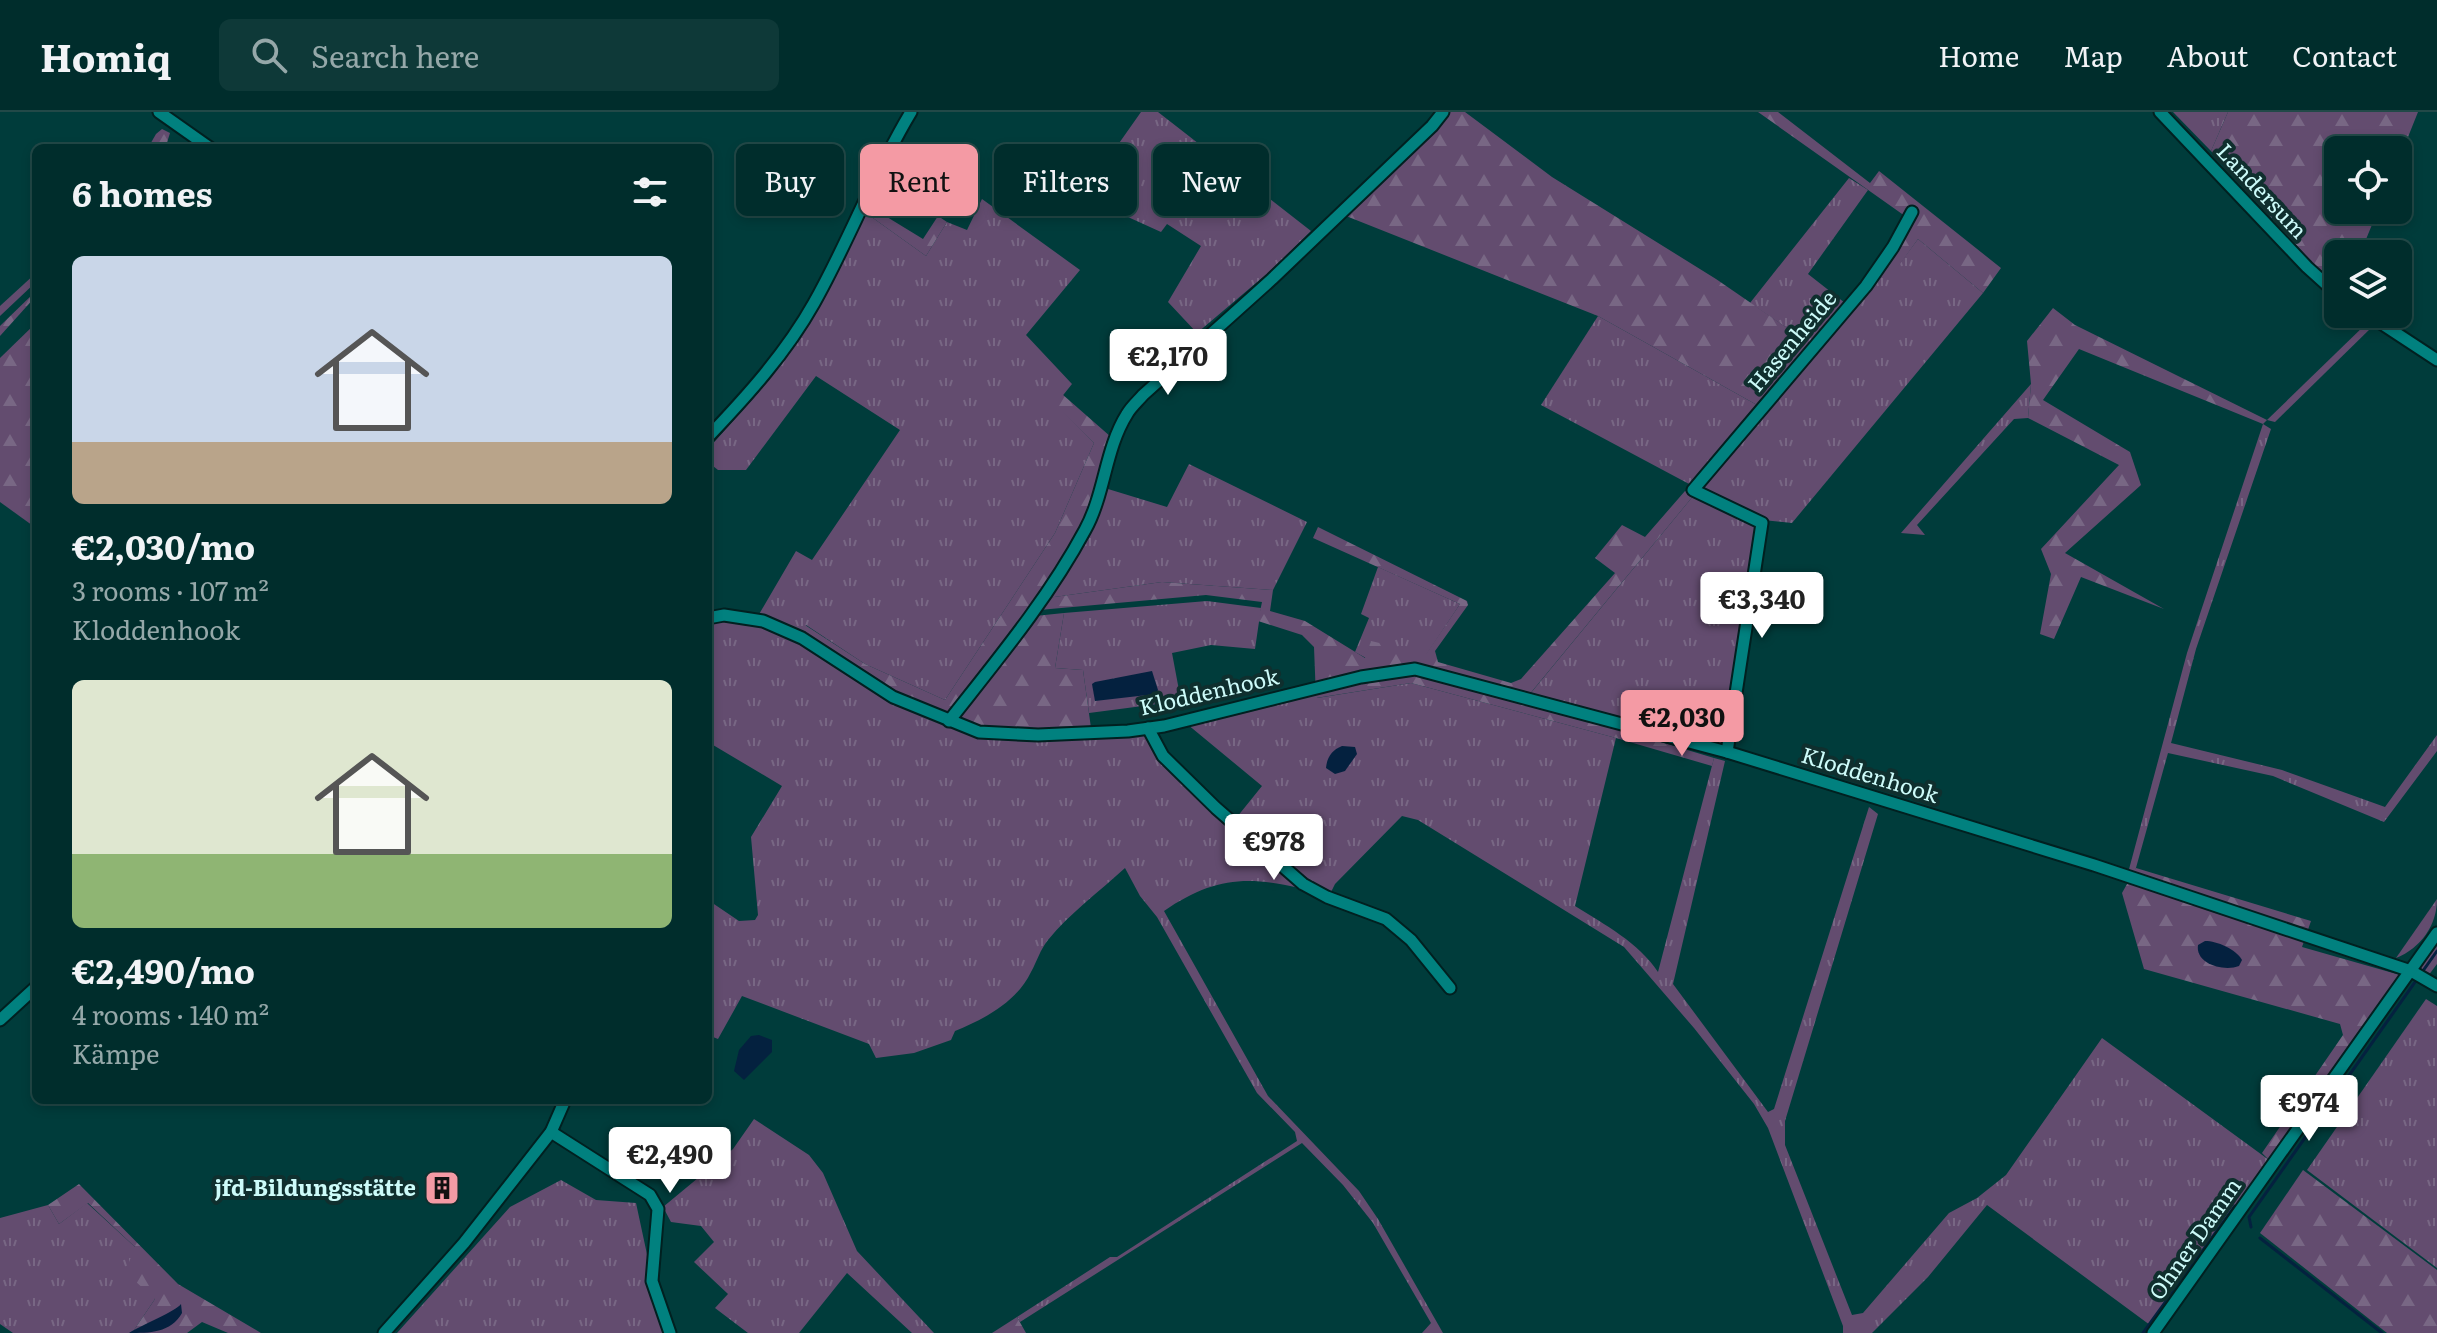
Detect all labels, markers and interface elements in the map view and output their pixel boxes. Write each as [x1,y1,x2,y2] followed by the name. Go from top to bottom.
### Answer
[219,19,779,91] search box
[40,27,171,84] text: Homiq
[247,33,291,77] icon: search
[311,33,479,77] text: Search here
[1938,34,2019,76] text: Home
[2063,34,2123,76] text: Map
[2167,34,2248,76] text: About
[2292,34,2397,76] text: Contact
[2210,135,2316,245] street label: Landersum
[2324,136,2412,328] map controls
[2324,136,2412,224] button: locate
[736,144,844,216] chip: Buy
[860,144,978,216] chip: Rent
[994,144,1137,216] chip: Filters
[1153,144,1269,216] chip: New
[72,167,212,217] text: 6 homes
[628,170,672,214] icon: filters
[2324,240,2412,328] button: layers
[1738,282,1843,398] street label: Hasenheide
[300,308,444,452] icon: home
[1103,329,1233,397] pin: €2,170
[1128,335,1208,374] text: €2,170
[72,520,255,570] text: €2,030/mo
[72,570,269,609] text: 3 rooms · 107 m²
[1697,572,1827,640] pin: €3,340
[1718,578,1806,617] text: €3,340
[72,609,240,648] text: Kloddenhook
[1136,658,1282,723] street label: Kloddenhook
[1617,690,1747,758] pin: €2,030
[1639,696,1725,735] text: €2,030
[300,732,444,876] icon: home
[1798,737,1944,810] street label: Kloddenhook
[1227,814,1321,882] pin: €978
[1243,820,1305,859] text: €978
[72,944,255,994] text: €2,490/mo
[72,994,269,1033] text: 4 rooms · 140 m²
[72,1033,159,1072] text: Kämpe
[2262,1075,2356,1143] pin: €974
[2279,1081,2339,1120] text: €974
[605,1127,735,1195] pin: €2,490
[627,1133,713,1172] text: €2,490
[423,1169,461,1207] building icon: jfd-Bildungsstätte
[214,1170,416,1203] place label: jfd-Bildungsstätte
[2139,1170,2248,1306] street label: Ohner Damm

